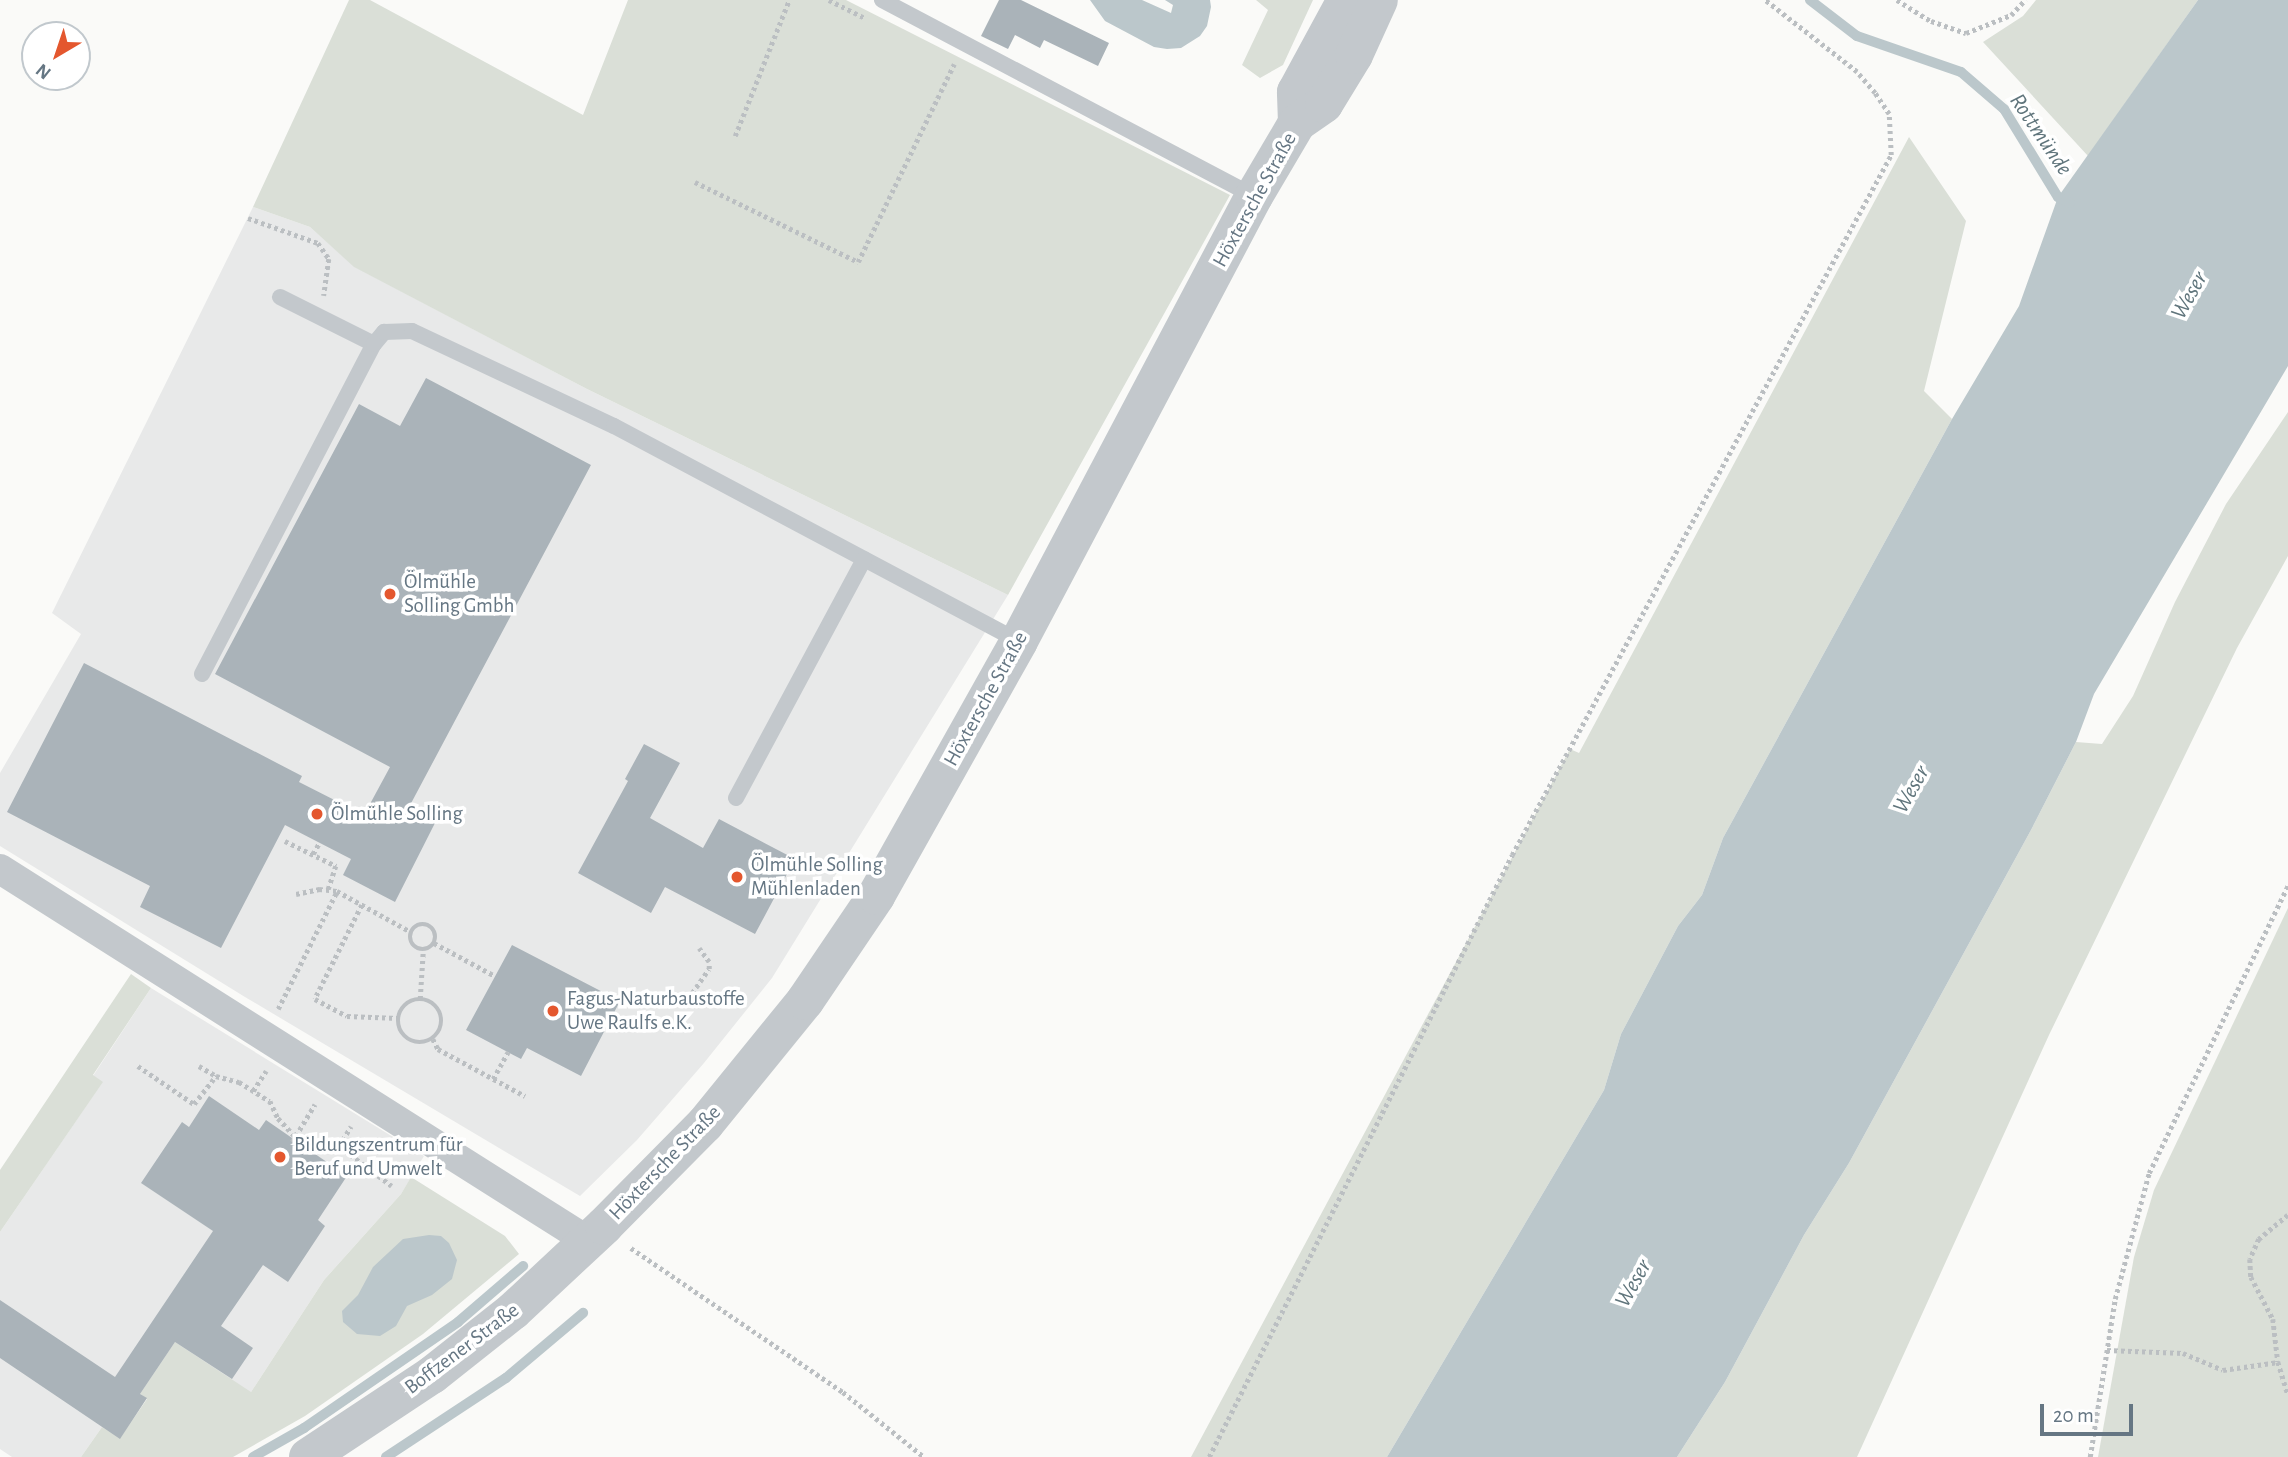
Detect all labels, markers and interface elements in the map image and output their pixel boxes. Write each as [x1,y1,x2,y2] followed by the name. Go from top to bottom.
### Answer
[21,21,91,91] north arrow
[33,60,55,83] text: N
[2003,89,2077,181] water label: Rottmünde
[1208,128,1302,272] street label: Höxtersche Straße
[2166,267,2214,325] water label: Weser
[404,569,514,619] place label: Ölmühle Solling Gmbh
[382,586,398,602] marker: Ölmühle Solling Gmbh
[939,627,1033,771] street label: Höxtersche Straße
[1888,761,1936,819] water label: Weser
[331,801,463,827] place label: Ölmühle Solling
[309,806,325,822] marker: Ölmühle Solling
[751,852,883,902] place label: Ölmühle Solling Mühlenladen
[729,869,745,885] marker: Ölmühle Solling Mühlenladen
[567,986,745,1036] place label: Fagus-Naturbaustoffe Uwe Raulfs e.K.
[545,1003,561,1019] marker: Fagus-Naturbaustoffe Uwe Raulfs e.K.
[604,1100,726,1226] street label: Höxtersche Straße
[294,1132,463,1182] place label: Bildungszentrum für Beruf und Umwelt
[272,1149,288,1165] marker: Bildungszentrum für Beruf und Umwelt
[1610,1255,1658,1313] water label: Weser
[400,1298,524,1400] street label: Boffzener Straße
[2043,1390,2136,1434] scale bar
[2053,1405,2094,1426] text: 20 m

